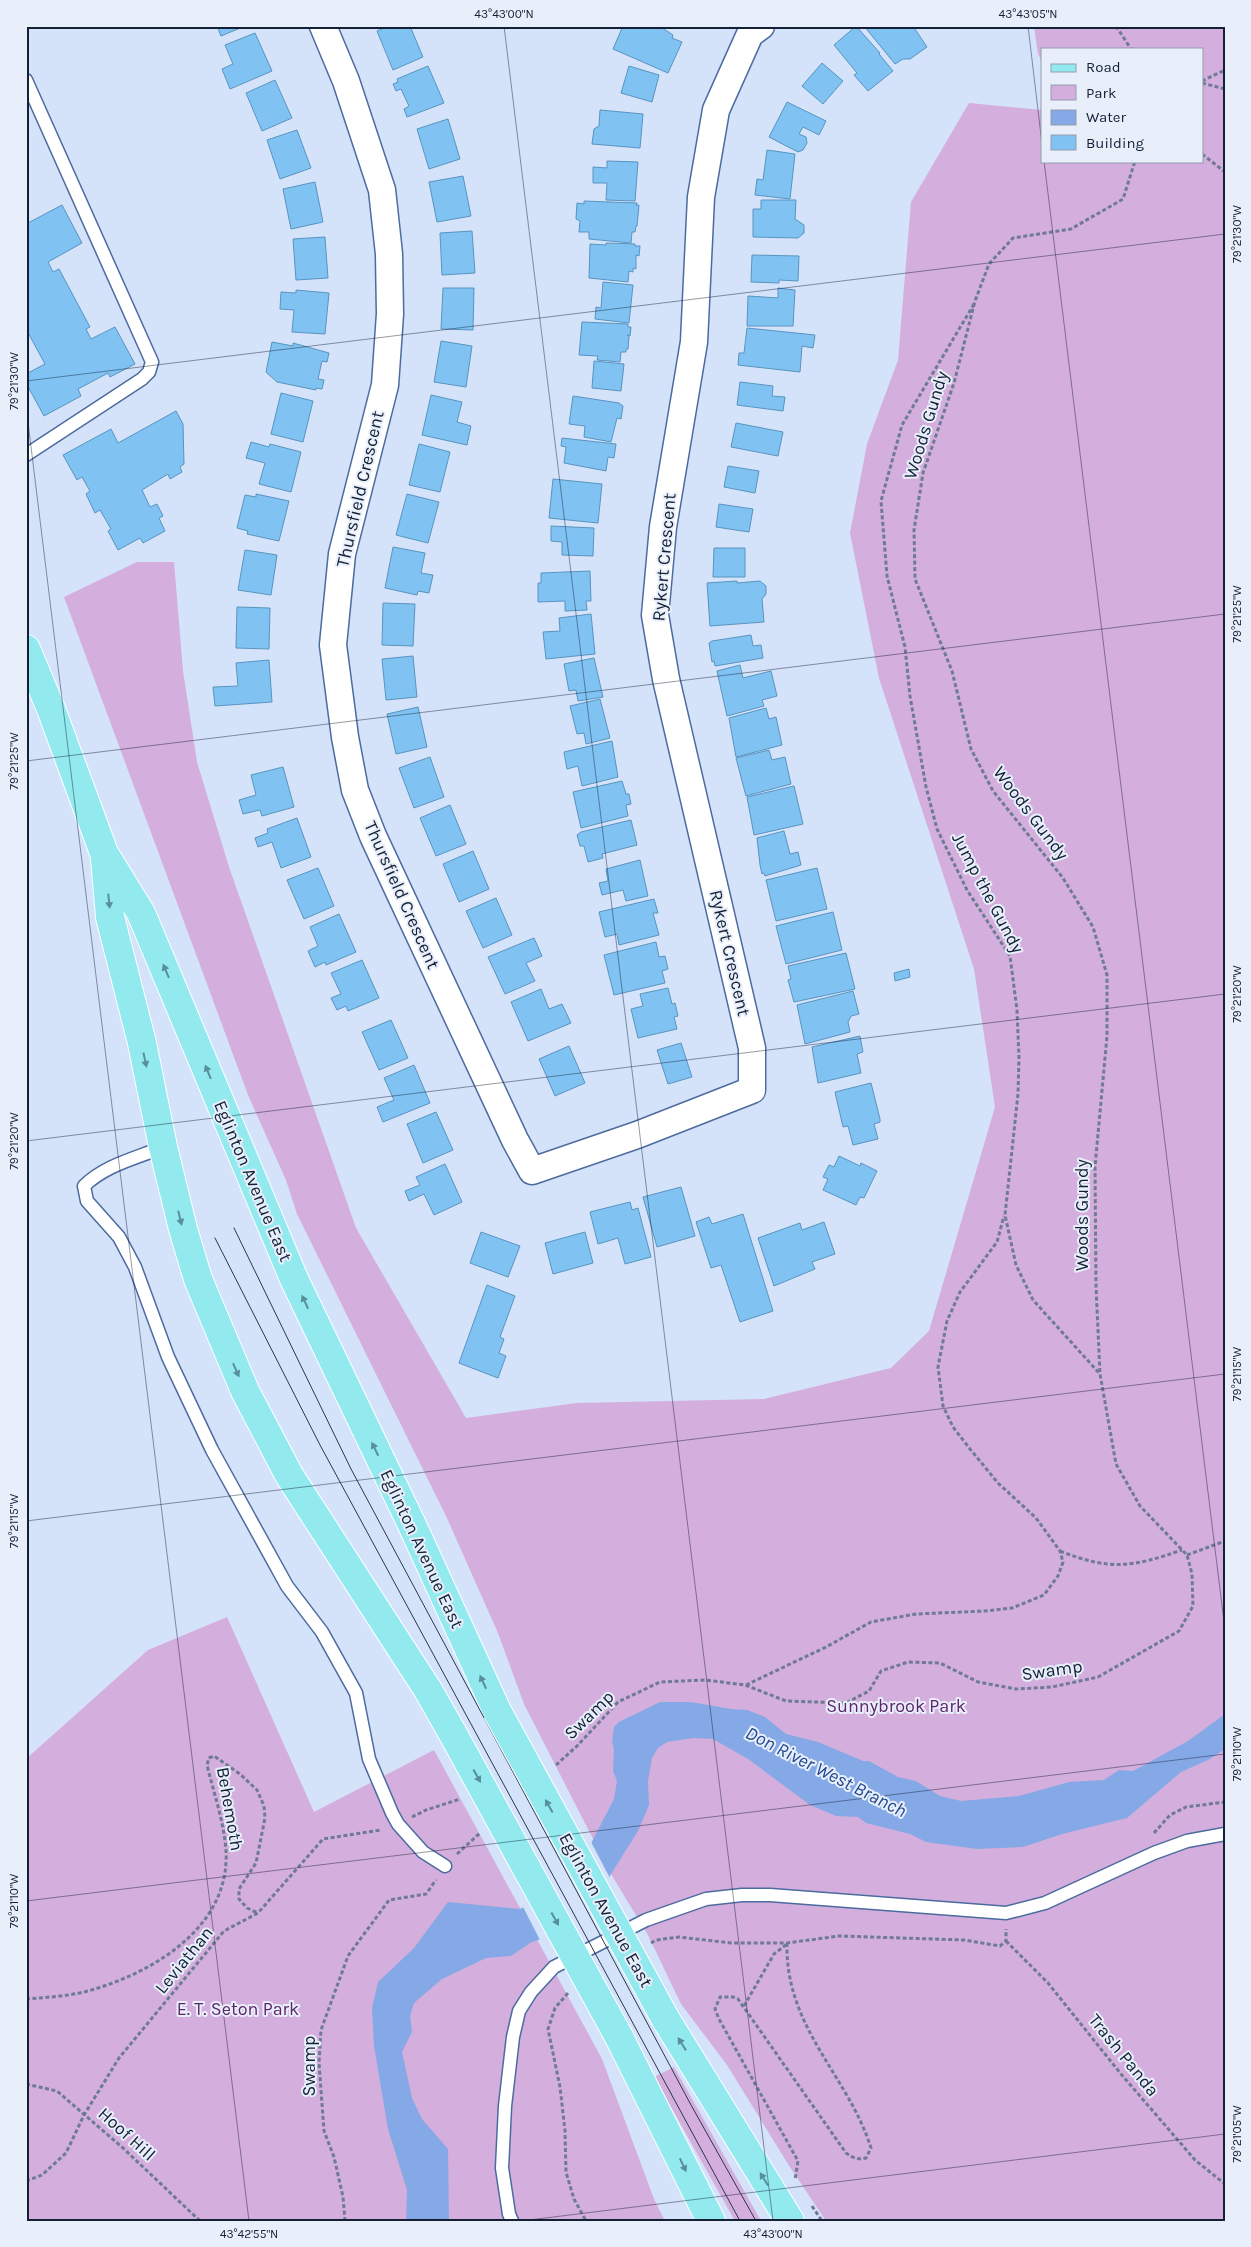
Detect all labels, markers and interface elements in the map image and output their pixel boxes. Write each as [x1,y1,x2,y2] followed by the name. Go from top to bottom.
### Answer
[474,7,534,21] text: 43°43'00"N
[998,7,1058,21] text: 43°43'05"N
[1041,48,1204,162] legend
[1086,58,1121,76] text: Road
[1086,84,1116,102] text: Park
[1086,108,1127,126] text: Water
[1086,134,1144,152] text: Building
[1230,205,1244,263] text: 79°21'30"W
[7,352,21,410] text: 79°21'30"W
[899,368,953,482] street label: Woods Gundy
[331,408,389,569] street label: Thursfield Crescent
[647,492,681,622] street label: Rykert Crescent
[1230,585,1244,643] text: 79°21'25"W
[7,732,21,790] text: 79°21'25"W
[989,762,1074,865] street label: Woods Gundy
[359,817,445,973] street label: Thursfield Crescent
[947,829,1029,958] street label: Jump the Gundy
[705,888,755,1018] street label: Rykert Crescent
[105,894,113,910] one-way arrow
[162,963,169,978] one-way arrow
[1230,965,1244,1023] text: 79°21'20"W
[141,1052,149,1067] one-way arrow
[204,1064,212,1079] one-way arrow
[209,1097,297,1265] street label: Eglinton Avenue East
[7,1112,21,1170] text: 79°21'20"W
[1071,1158,1093,1271] street label: Woods Gundy
[176,1211,184,1226] one-way arrow
[301,1295,309,1310] one-way arrow
[1230,1347,1244,1401] text: 79°21'15"W
[233,1363,241,1377] one-way arrow
[371,1442,379,1456] one-way arrow
[375,1466,469,1632] street label: Eglinton Avenue East
[7,1494,21,1548] text: 79°21'15"W
[1020,1655,1084,1685] street label: Swamp
[479,1675,487,1689] one-way arrow
[559,1686,619,1744] street label: Swamp
[826,1695,966,1717] park label: Sunnybrook Park
[742,1722,910,1822] water label: Don River West Branch
[1230,1726,1244,1781] text: 79°21'10"W
[212,1765,248,1853] street label: Behemoth
[472,1770,481,1783] one-way arrow
[545,1799,553,1814] one-way arrow
[554,1829,658,1991] street label: Eglinton Avenue East
[7,1873,21,1928] text: 79°21'10"W
[550,1912,559,1926] one-way arrow
[150,1922,218,1998] street label: Leviathan
[177,1998,299,2020] park label: E. T. Seton Park
[1084,2009,1164,2101] street label: Trash Panda
[298,2035,320,2097] street label: Swamp
[677,2037,687,2051] one-way arrow
[94,2103,160,2165] street label: Hoof Hill
[1230,2105,1244,2163] text: 79°21'05"W
[680,2158,688,2172] one-way arrow
[760,2173,769,2186] one-way arrow
[220,2227,278,2241] text: 43°42'55"N
[743,2227,803,2241] text: 43°43'00"N

